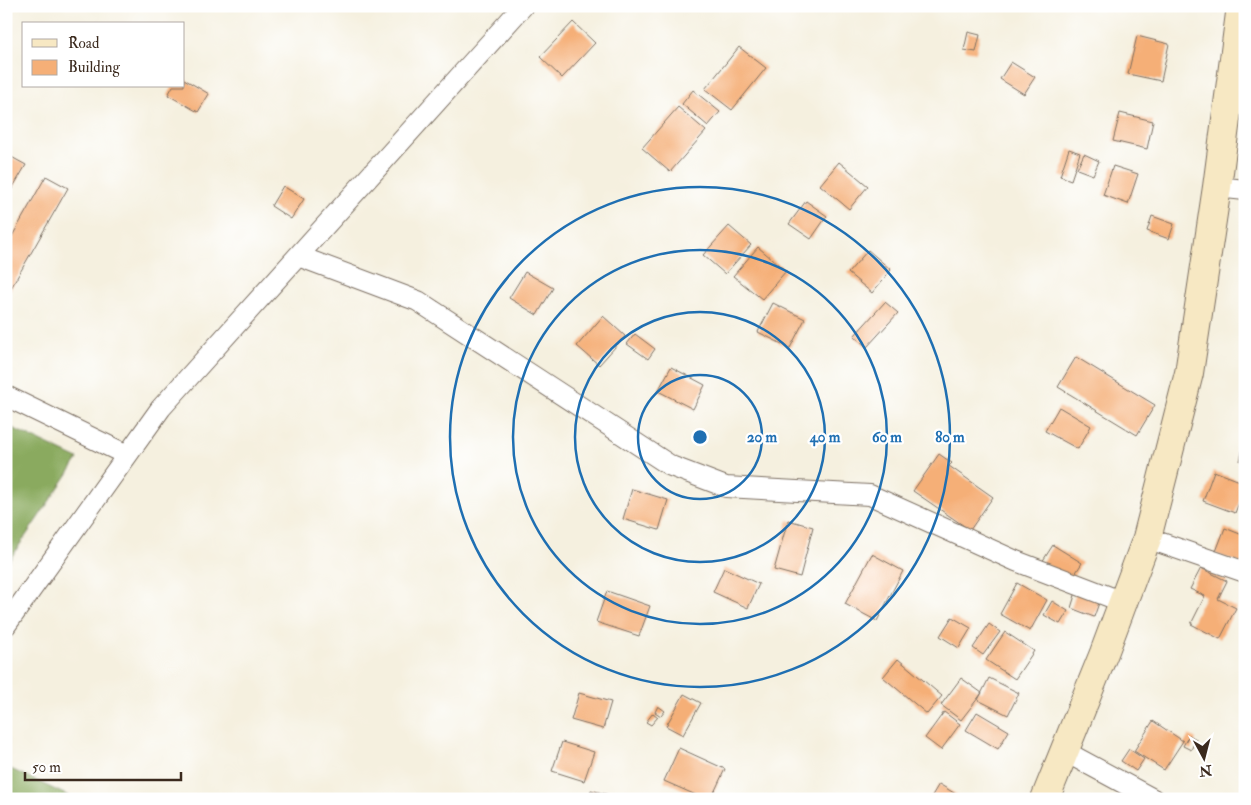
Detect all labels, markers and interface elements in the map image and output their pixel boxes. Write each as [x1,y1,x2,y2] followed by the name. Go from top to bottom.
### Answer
[22,22,185,88] legend
[68,34,100,53] text: Road
[68,58,120,77] text: Building
[691,428,709,446] centre of rings
[747,428,777,447] text: 20 m
[809,428,841,447] text: 40 m
[872,428,902,447] text: 60 m
[935,428,965,447] text: 80 m
[1178,732,1228,782] north arrow
[25,750,181,782] scale bar
[32,758,61,777] text: 50 m
[1198,761,1214,780] text: N

